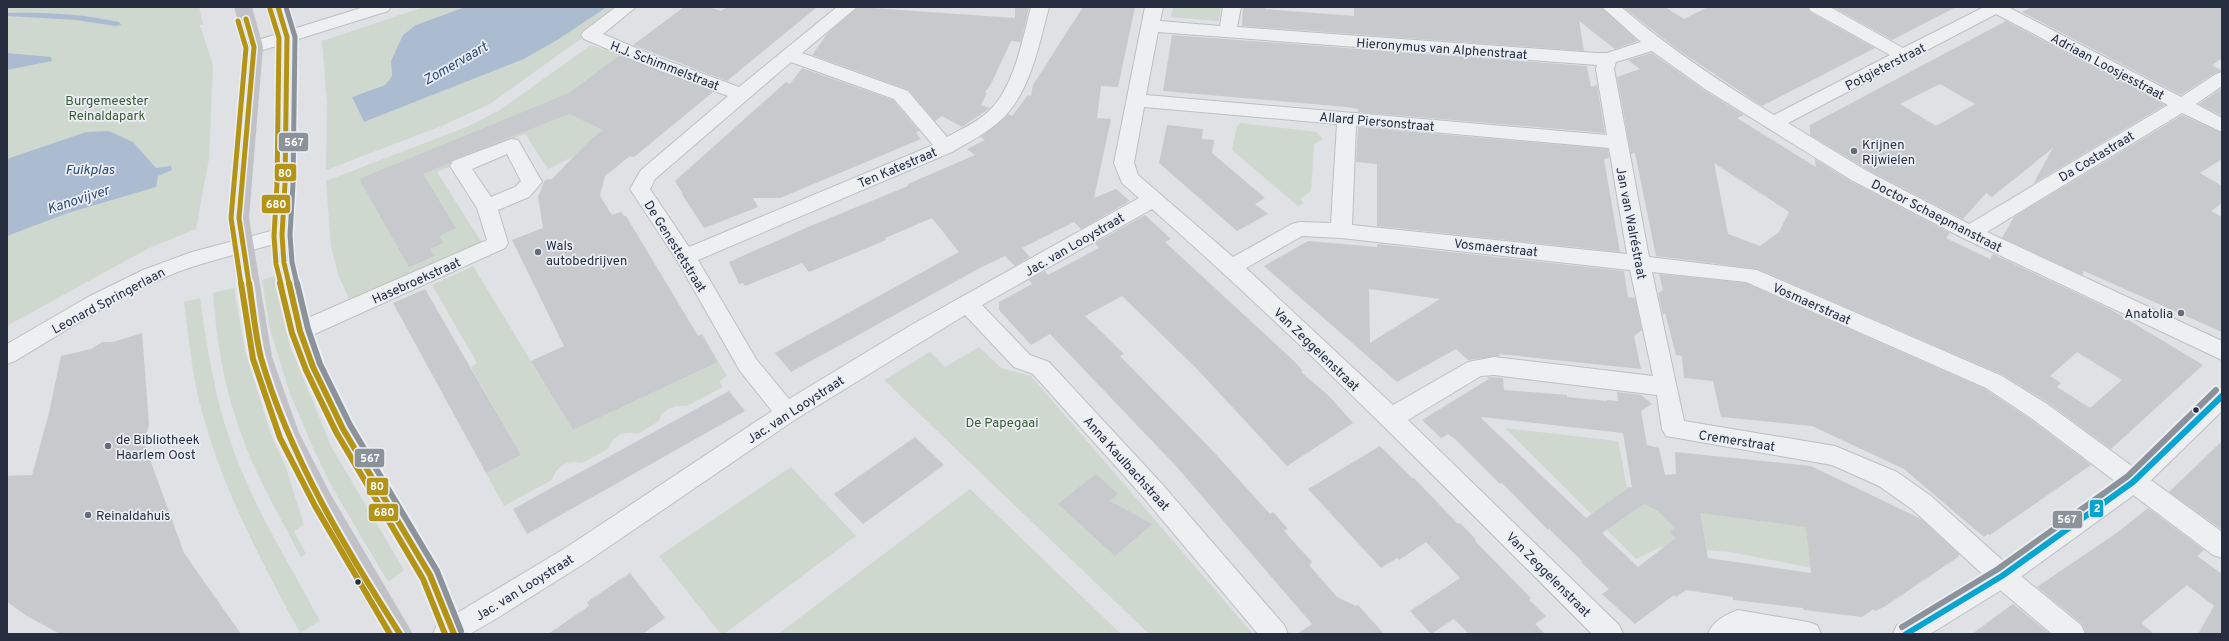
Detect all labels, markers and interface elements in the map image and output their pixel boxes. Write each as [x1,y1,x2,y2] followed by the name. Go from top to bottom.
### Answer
[2047,31,2167,105] street label: Adriaan Loosjesstraat
[1356,36,1528,64] street label: Hieronymus van Alphenstraat
[421,39,492,90] water label: Zomervaart
[607,39,721,95] street label: H.J. Schimmelstraat
[1843,41,1929,95] street label: Potgieterstraat
[65,94,149,125] park label: Burgemeester Reinaldapark
[1319,110,1435,136] street label: Allard Piersonstraat
[2056,129,2138,187] street label: Da Costastraat
[278,132,309,152] line badge: 567
[284,136,304,150] text: 567
[1862,138,1915,169] place label: Krijnen Rijwielen
[856,145,940,193] street label: Ten Katestraat
[1849,146,1859,156] marker: Krijnen Rijwielen
[65,162,115,179] water label: Fuikplas
[274,163,297,182] line badge: 80
[1611,166,1649,281] street label: Jan van Walréstraat
[278,167,292,181] text: 80
[1868,177,2004,257] street label: Doctor Schaepmanstraat
[45,182,113,218] water label: Kanovijver
[261,194,291,214] line badge: 680
[266,198,286,212] text: 680
[640,198,709,296] street label: De Genestetstraat
[1022,211,1128,281] street label: Jac. van Looystraat
[1453,237,1539,261] street label: Vosmaerstraat
[546,239,627,270] place label: Wals autobedrijven
[533,247,543,257] marker: Wals autobedrijven
[370,255,464,308] street label: Hasebroekstraat
[50,265,168,338] street label: Leonard Springerlaan
[1769,280,1853,329] street label: Vosmaerstraat
[1269,305,1362,396] street label: Van Zeggelenstraat
[2125,307,2173,323] place label: Anatolia
[2176,308,2186,318] marker: Anatolia
[744,373,848,448] street label: Jac. van Looystraat
[2191,405,2201,415] unlabelled marker
[1079,414,1172,515] street label: Anna Kaulbachstraat
[966,416,1038,432] park label: De Papegaai
[1697,428,1776,456] street label: Cremerstraat
[116,433,200,464] place label: de Bibliotheek Haarlem Oost
[103,441,113,451] marker: de Bibliotheek Haarlem Oost
[354,448,385,468] line badge: 567
[360,452,380,466] text: 567
[366,477,389,496] line badge: 80
[370,480,384,494] text: 80
[2089,499,2104,518] line badge: 2
[2094,502,2100,516] text: 2
[368,503,399,522] line badge: 680
[374,506,394,520] text: 680
[96,509,170,525] place label: Reinaldahuis
[83,510,93,520] marker: Reinaldahuis
[2052,510,2083,529] line badge: 567
[2057,513,2077,527] text: 567
[1502,530,1593,621] street label: Van Zeggelenstraat
[473,552,577,625] street label: Jac. van Looystraat
[353,577,363,587] unlabelled marker

